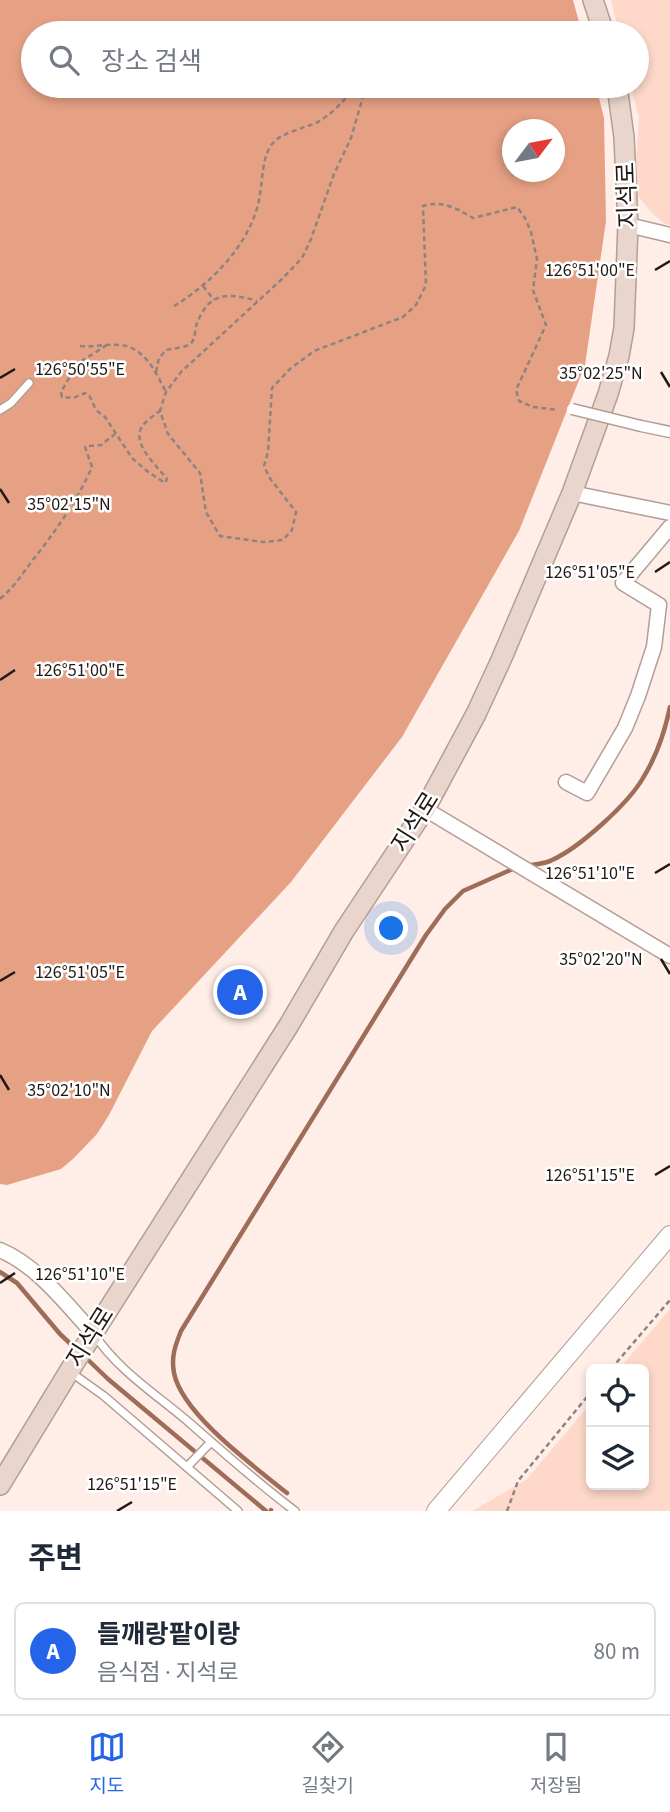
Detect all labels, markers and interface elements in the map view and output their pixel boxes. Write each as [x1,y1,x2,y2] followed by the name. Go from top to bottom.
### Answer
[21,21,649,98] search box
[45,41,83,79] icon: search
[101,43,202,80] text: 장소 검색
[502,119,565,182] north arrow
[609,161,646,229] street label: 지석로
[545,258,635,283] text: 126°51'00"E
[35,357,125,382] text: 126°50'55"E
[559,361,643,386] text: 35°02'25"N
[27,492,111,517] text: 35°02'15"N
[545,560,635,585] text: 126°51'05"E
[35,658,125,683] text: 126°51'00"E
[383,785,448,860] street label: 지석로
[545,861,635,886] text: 126°51'10"E
[374,911,408,945] your location
[559,947,643,972] text: 35°02'20"N
[35,960,125,985] text: 126°51'05"E
[217,966,263,1018] pin: A
[27,1078,111,1103] text: 35°02'10"N
[545,1163,635,1188] text: 126°51'15"E
[35,1262,125,1287] text: 126°51'10"E
[58,1300,123,1375] street label: 지석로
[586,1364,649,1490] map controls
[586,1364,649,1427] button: locate
[586,1427,649,1490] button: layers
[87,1472,177,1497] text: 126°51'15"E
[28,1537,83,1580] text: 주변
[97,1616,241,1653] text: 들깨랑팥이랑
[46,1635,60,1668] text: A
[593,1635,640,1668] text: 80 m
[97,1656,239,1689] text: 음식점 · 지석로
[88,1728,126,1800] tab: 지도
[302,1728,354,1800] tab: 길찾기
[530,1728,582,1800] tab: 저장됨

